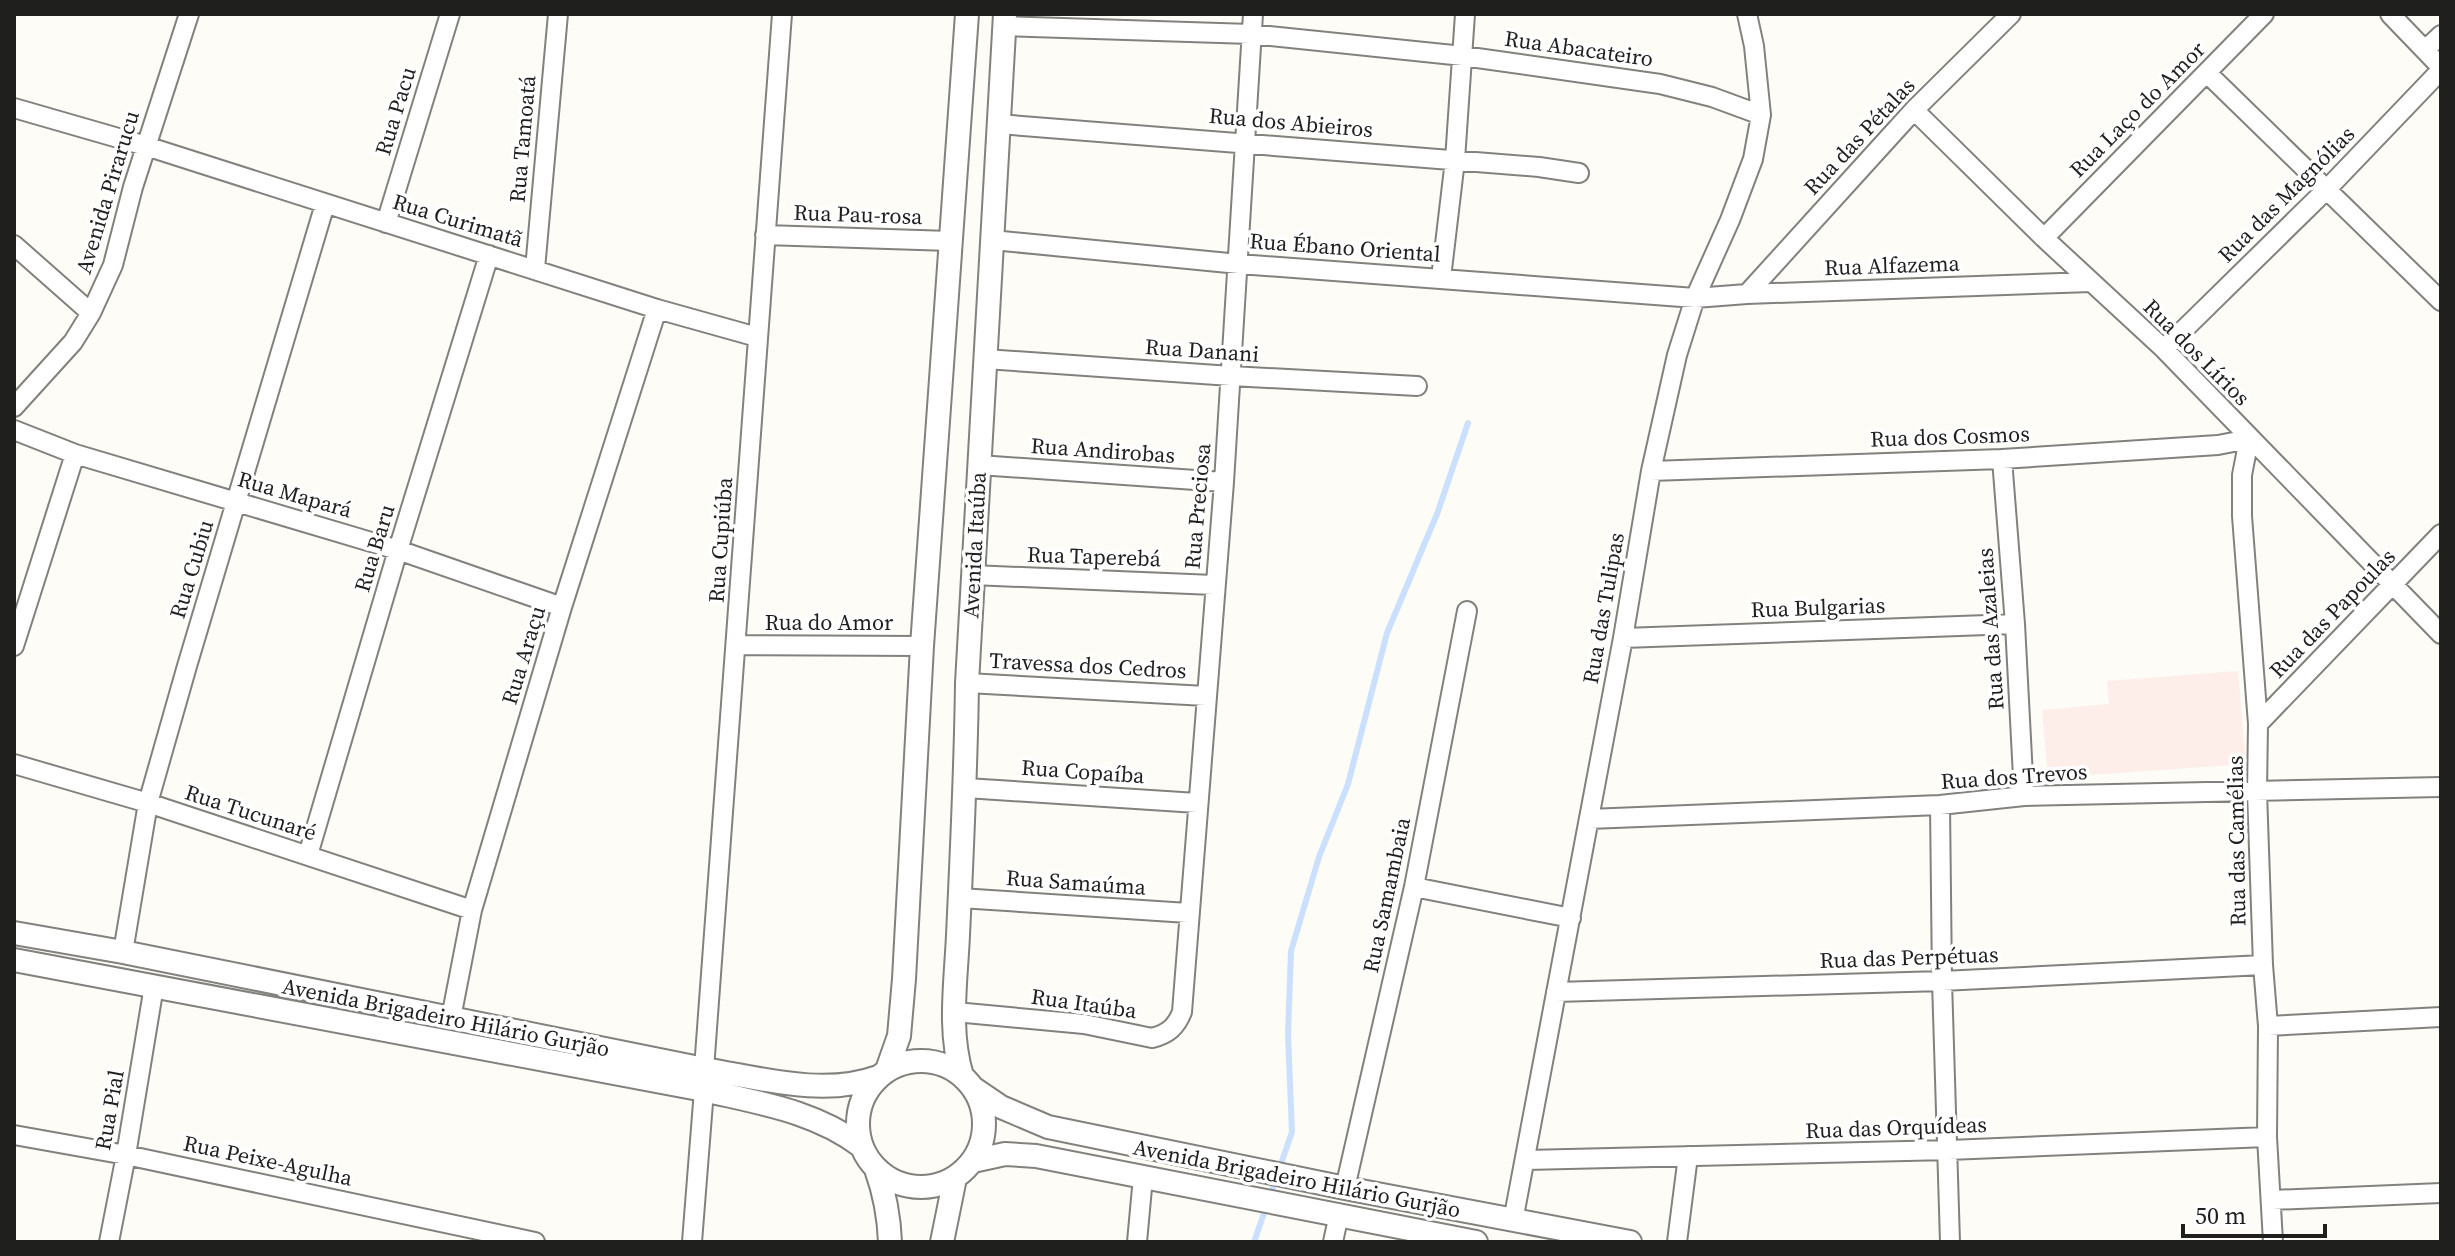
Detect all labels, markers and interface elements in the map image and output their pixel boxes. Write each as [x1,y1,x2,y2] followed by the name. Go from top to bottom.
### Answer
[1503,23,1655,73] street label: Rua Abacateiro
[2062,34,2212,184] street label: Rua Laço do Amor
[367,63,423,159] street label: Rua Pacu
[1797,71,1921,201] street label: Rua das Pétalas
[501,73,543,204] street label: Rua Tamoatá
[1208,100,1374,144] street label: Rua dos Abieiros
[68,107,146,277] street label: Avenida Pirarucu
[2211,119,2361,269] street label: Rua das Magnólias
[389,186,528,254] street label: Rua Curimatã
[793,197,924,231] street label: Rua Pau-rosa
[1248,225,1442,269] street label: Rua Ébano Oriental
[1824,248,1961,282] street label: Rua Alfazema
[2137,292,2257,412] street label: Rua dos Lírios
[1144,331,1260,369] street label: Rua Danani
[1870,418,2030,454] street label: Rua dos Cosmos
[1030,430,1176,470] street label: Rua Andirobas
[1177,441,1218,570] street label: Rua Preciosa
[234,463,356,525] street label: Rua Mapará
[955,470,993,619] street label: Avenida Itaúba
[701,476,739,604] street label: Rua Cupiúba
[346,500,402,596] street label: Rua Baru
[162,516,220,622] street label: Rua Cubiu
[1575,530,1631,686] street label: Rua das Tulipas
[1027,539,1162,573] street label: Rua Taperebá
[2262,542,2402,684] street label: Rua das Papoulas
[1969,547,2011,711] street label: Rua das Azaleias
[1750,590,1886,624] street label: Rua Bulgarias
[494,602,552,708] street label: Rua Araçu
[765,607,894,637] street label: Rua do Amor
[989,645,1187,685] street label: Travessa dos Cedros
[1020,752,1146,790] street label: Rua Copaíba
[2220,755,2252,927] street label: Rua das Camélias
[1940,756,2088,796] street label: Rua dos Trevos
[181,777,321,847] street label: Rua Tucunaré
[1355,814,1417,975] street label: Rua Samambaia
[1005,862,1148,902] street label: Rua Samaúma
[1819,939,1999,975] street label: Rua das Perpétuas
[280,971,612,1063] street label: Avenida Brigadeiro Hilário Gurjão
[1029,981,1139,1025] street label: Rua Itaúba
[87,1068,131,1152] street label: Rua Pial
[1805,1109,1987,1145] street label: Rua das Orquídeas
[181,1127,356,1193] street label: Rua Peixe-Agulha
[1131,1132,1463,1224] street label: Avenida Brigadeiro Hilário Gurjão
[2183,1188,2325,1238] scale bar
[2195,1199,2246,1232] text: 50 m

